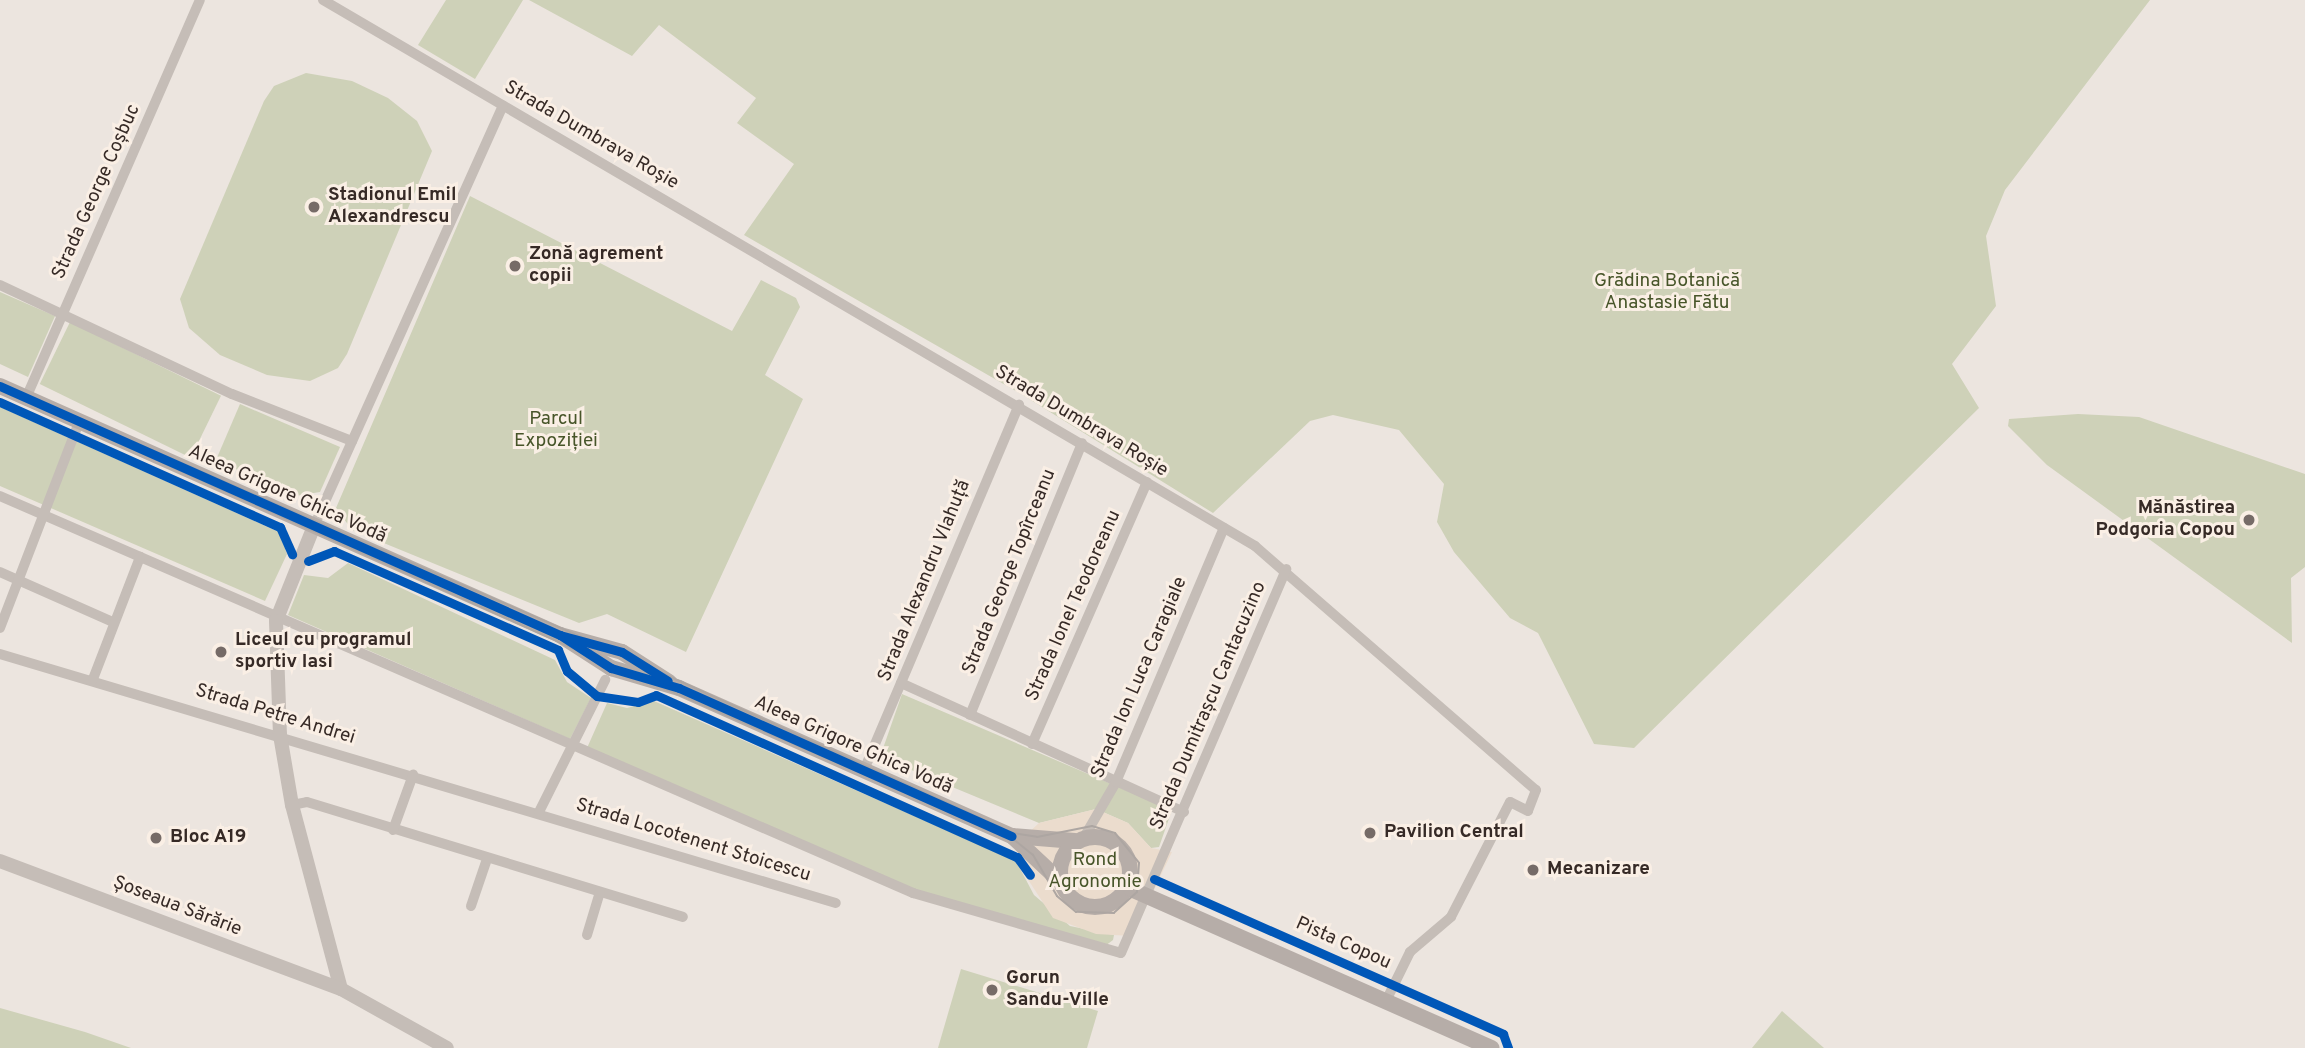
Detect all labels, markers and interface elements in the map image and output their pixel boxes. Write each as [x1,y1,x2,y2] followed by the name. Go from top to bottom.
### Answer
[500,77,682,195] street label: Strada Dumbrava Roșie
[48,101,146,283] street label: Strada George Coșbuc
[328,185,456,229] place label: Stadionul Emil Alexandrescu
[306,199,322,215] marker: Stadionul Emil Alexandrescu
[529,244,663,288] place label: Zonă agrement copii
[507,258,523,274] marker: Zonă agrement copii
[1594,271,1740,315] park label: Grădina Botanică Anastasie Fătu
[990,361,1172,483] street label: Strada Dumbrava Roșie
[514,409,598,453] park label: Parcul Expoziției
[184,441,390,549] street label: Aleea Grigore Ghica Vodă
[958,466,1062,678] street label: Strada George Topîrceanu
[874,476,976,686] street label: Strada Alexandru Vlahuță
[2096,498,2235,542] place label: Mănăstirea Podgoria Copou
[1021,507,1127,705] street label: Strada Ionel Teodoreanu
[2241,512,2257,528] marker: Mănăstirea Podgoria Copou
[1087,574,1193,782] street label: Strada Ion Luca Caragiale
[1146,578,1272,834] street label: Strada Dumitrașcu Cantacuzino
[235,630,412,674] place label: Liceul cu programul sportiv Iasi
[213,644,229,660] marker: Liceul cu programul sportiv Iasi
[192,680,358,750] street label: Strada Petre Andrei
[750,692,956,800] street label: Aleea Grigore Ghica Vodă
[573,794,813,888] street label: Strada Locotenent Stoicescu
[1384,822,1524,844] place label: Pavilion Central
[1362,825,1378,841] marker: Pavilion Central
[170,827,247,849] place label: Bloc A19
[148,830,164,846] marker: Bloc A19
[1048,850,1142,894] park label: Rond Agronomie
[1547,859,1650,881] place label: Mecanizare
[1525,862,1541,878] marker: Mecanizare
[109,872,245,942] street label: Șoseaua Sărărie
[1292,913,1394,975] street label: Pista Copou
[1006,968,1109,1012] place label: Gorun Sandu-Ville
[984,982,1000,998] marker: Gorun Sandu-Ville

